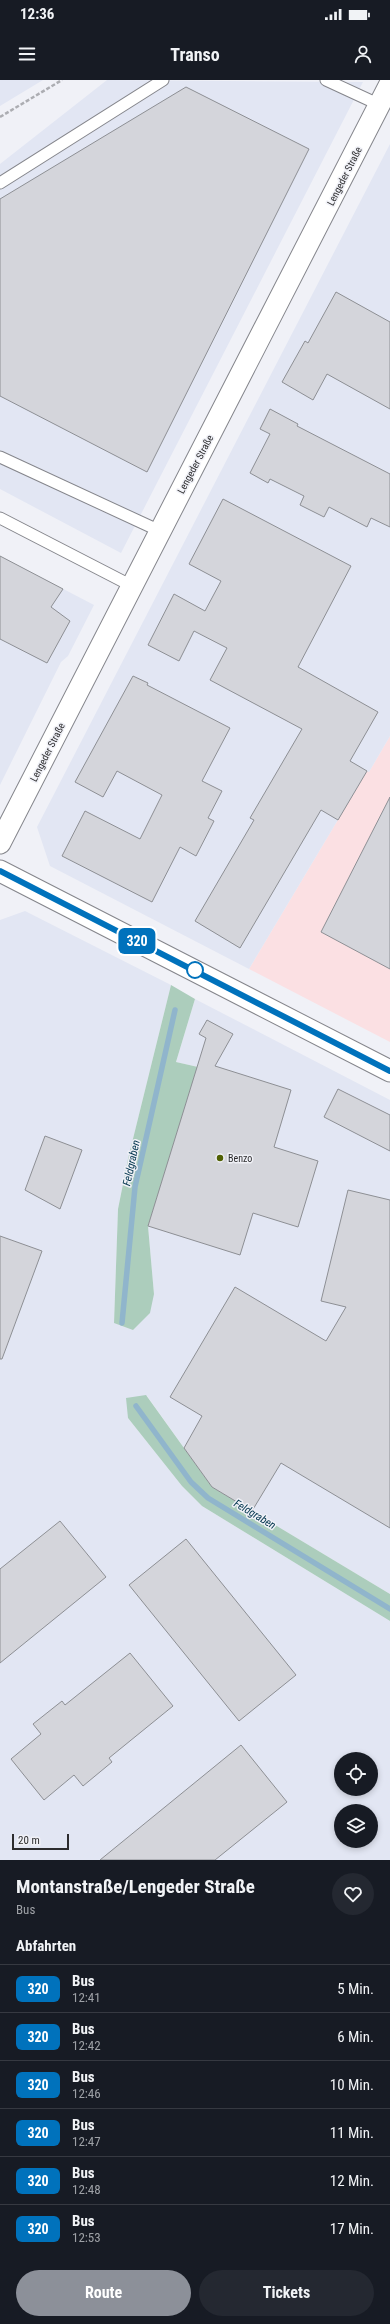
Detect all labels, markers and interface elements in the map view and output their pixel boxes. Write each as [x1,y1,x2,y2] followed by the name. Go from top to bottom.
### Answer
[20,5,54,23] text: 12:36
[16,43,38,65] icon: menu
[352,43,374,65] icon: person
[170,44,220,65] text: Transo
[325,145,364,208] street label: Lengeder Straße
[175,433,216,495] street label: Lengeder Straße
[28,721,67,784] street label: Lengeder Straße
[114,928,160,954] line badge: 320
[126,933,148,949] text: 320
[186,961,204,979] unlabelled marker
[120,1139,143,1187] water label: Feldgraben
[215,1153,225,1163] marker: Benzo
[228,1153,252,1164] place label: Benzo
[231,1497,278,1532] water label: Feldgraben
[334,1752,378,1848] map controls
[334,1752,378,1796] button: locate
[334,1804,378,1848] button: layers
[12,1832,69,1851] scale bar
[18,1834,40,1847] text: 20 m
[332,1873,374,1915] button: heart
[16,1875,255,1898] text: Montanstraße/Lengeder Straße
[16,1902,35,1917] text: Bus
[16,1937,76,1955] text: Abfahrten
[72,1972,95,1990] text: Bus
[337,1980,374,1998] text: 5 Min.
[27,1981,49,1997] text: 320
[72,1990,101,2005] text: 12:41
[72,2020,95,2038] text: Bus
[337,2028,374,2046] text: 6 Min.
[27,2029,49,2045] text: 320
[72,2038,101,2053] text: 12:42
[72,2068,95,2086] text: Bus
[330,2076,374,2094] text: 10 Min.
[27,2077,49,2093] text: 320
[72,2086,101,2101] text: 12:46
[72,2116,95,2134] text: Bus
[330,2124,374,2142] text: 11 Min.
[27,2125,49,2141] text: 320
[72,2134,101,2149] text: 12:47
[72,2164,95,2182] text: Bus
[330,2172,374,2190] text: 12 Min.
[27,2173,49,2189] text: 320
[72,2182,101,2197] text: 12:48
[72,2212,95,2230] text: Bus
[330,2220,374,2238] text: 17 Min.
[27,2221,49,2237] text: 320
[72,2230,101,2245] text: 12:53
[16,2270,191,2316] button: Route
[199,2270,374,2316] button: Tickets

